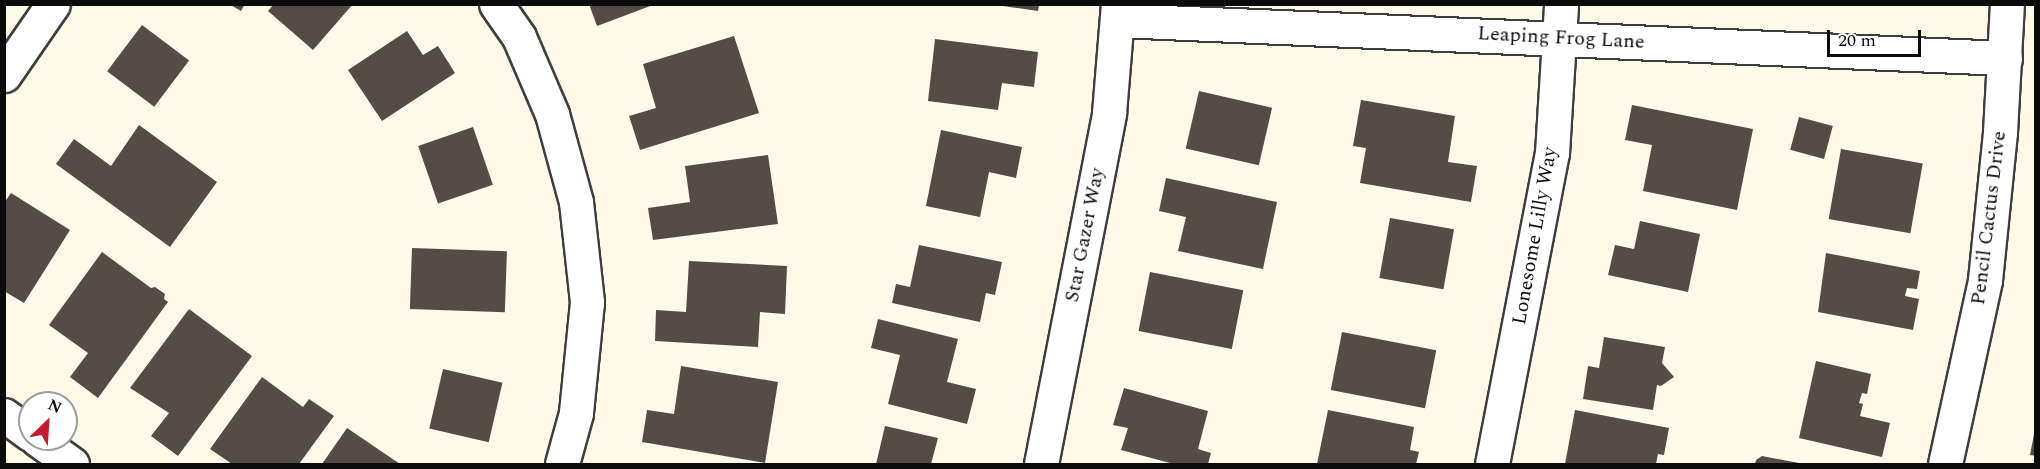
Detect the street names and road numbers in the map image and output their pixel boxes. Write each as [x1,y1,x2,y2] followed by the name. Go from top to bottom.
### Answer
[1477,22,1645,54] street label: Leaping Frog Lane
[1966,130,2012,306] street label: Pencil Cactus Drive
[1508,145,1562,327] street label: Lonesome Lilly Way
[1060,166,1110,304] street label: Star Gazer Way

